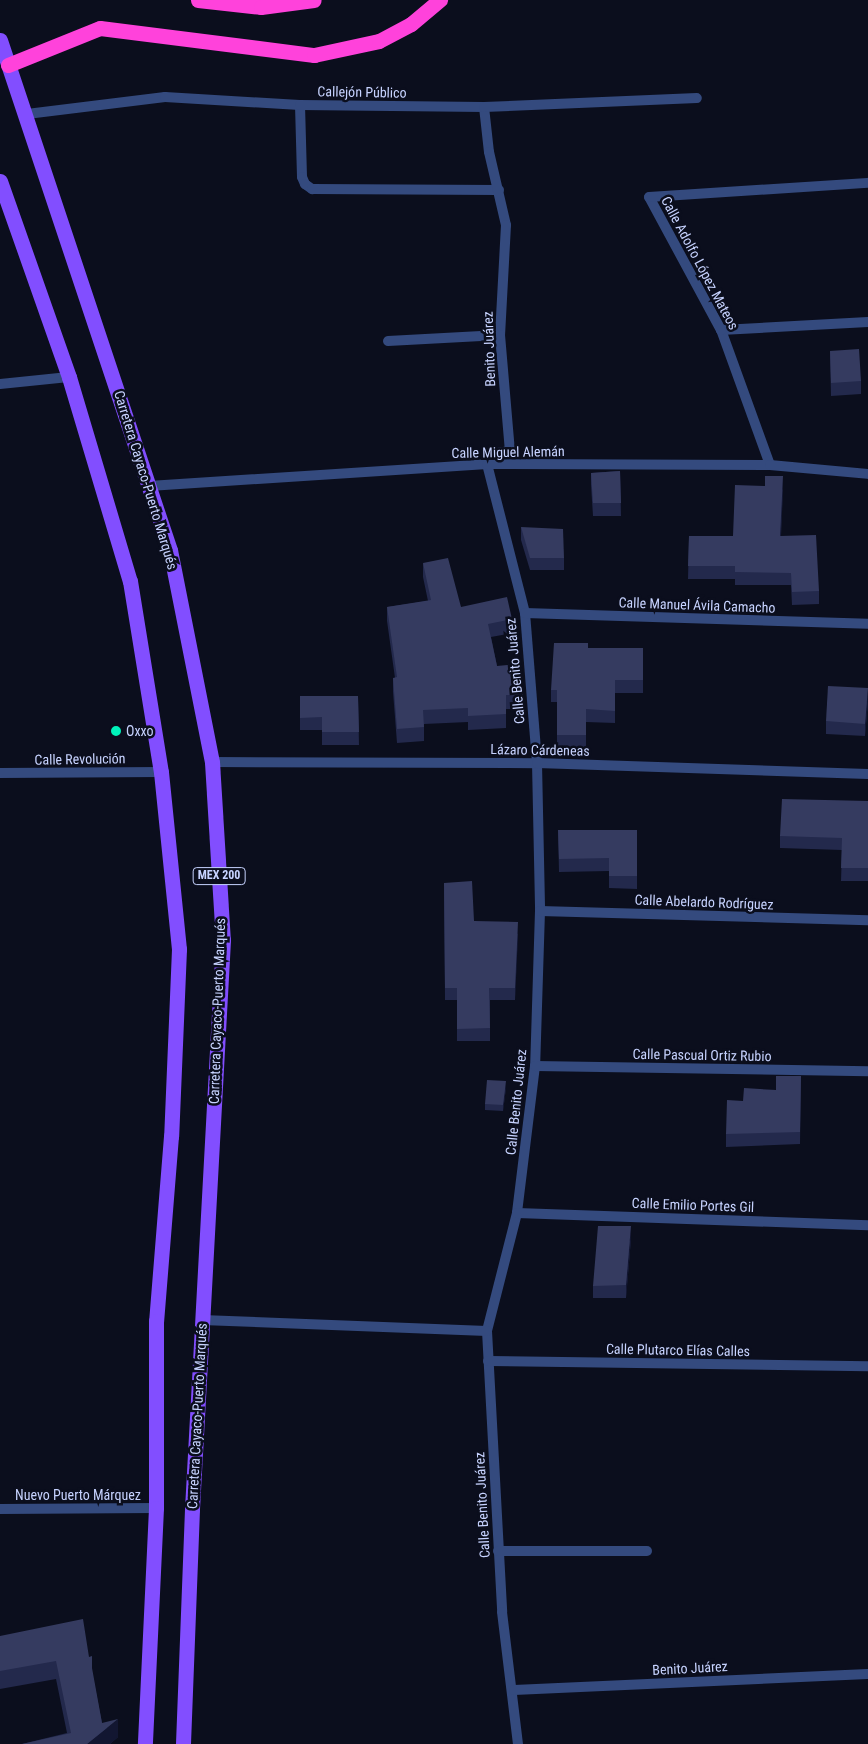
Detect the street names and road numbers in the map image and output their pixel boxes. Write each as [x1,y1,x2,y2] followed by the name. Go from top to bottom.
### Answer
[317,83,407,101] street label: Callejón Público
[658,193,742,333] street label: Calle Adolfo López Mateos
[479,311,499,387] street label: Benito Juárez
[111,388,181,572] street label: Carretera Cayaco-Puerto Marqués
[451,443,565,461] street label: Calle Miguel Alemán
[618,594,776,616] street label: Calle Manuel Ávila Camacho
[502,617,528,725] street label: Calle Benito Juárez
[490,741,590,759] street label: Lázaro Cárdeneas
[34,750,126,768] street label: Calle Revolución
[192,866,246,886] road number: MEX 200
[634,891,774,913] street label: Calle Abelardo Rodríguez
[205,918,229,1104] street label: Carretera Cayaco-Puerto Marqués
[632,1045,772,1065] street label: Calle Pascual Ortiz Rubio
[502,1048,530,1156] street label: Calle Benito Juárez
[631,1194,755,1216] street label: Calle Emilio Portes Gil
[184,1323,210,1509] street label: Carretera Cayaco-Puerto Marqués
[606,1340,750,1360] street label: Calle Plutarco Elías Calles
[471,1451,493,1559] street label: Calle Benito Juárez
[15,1487,141,1503] street label: Nuevo Puerto Márquez
[652,1658,728,1678] street label: Benito Juárez

